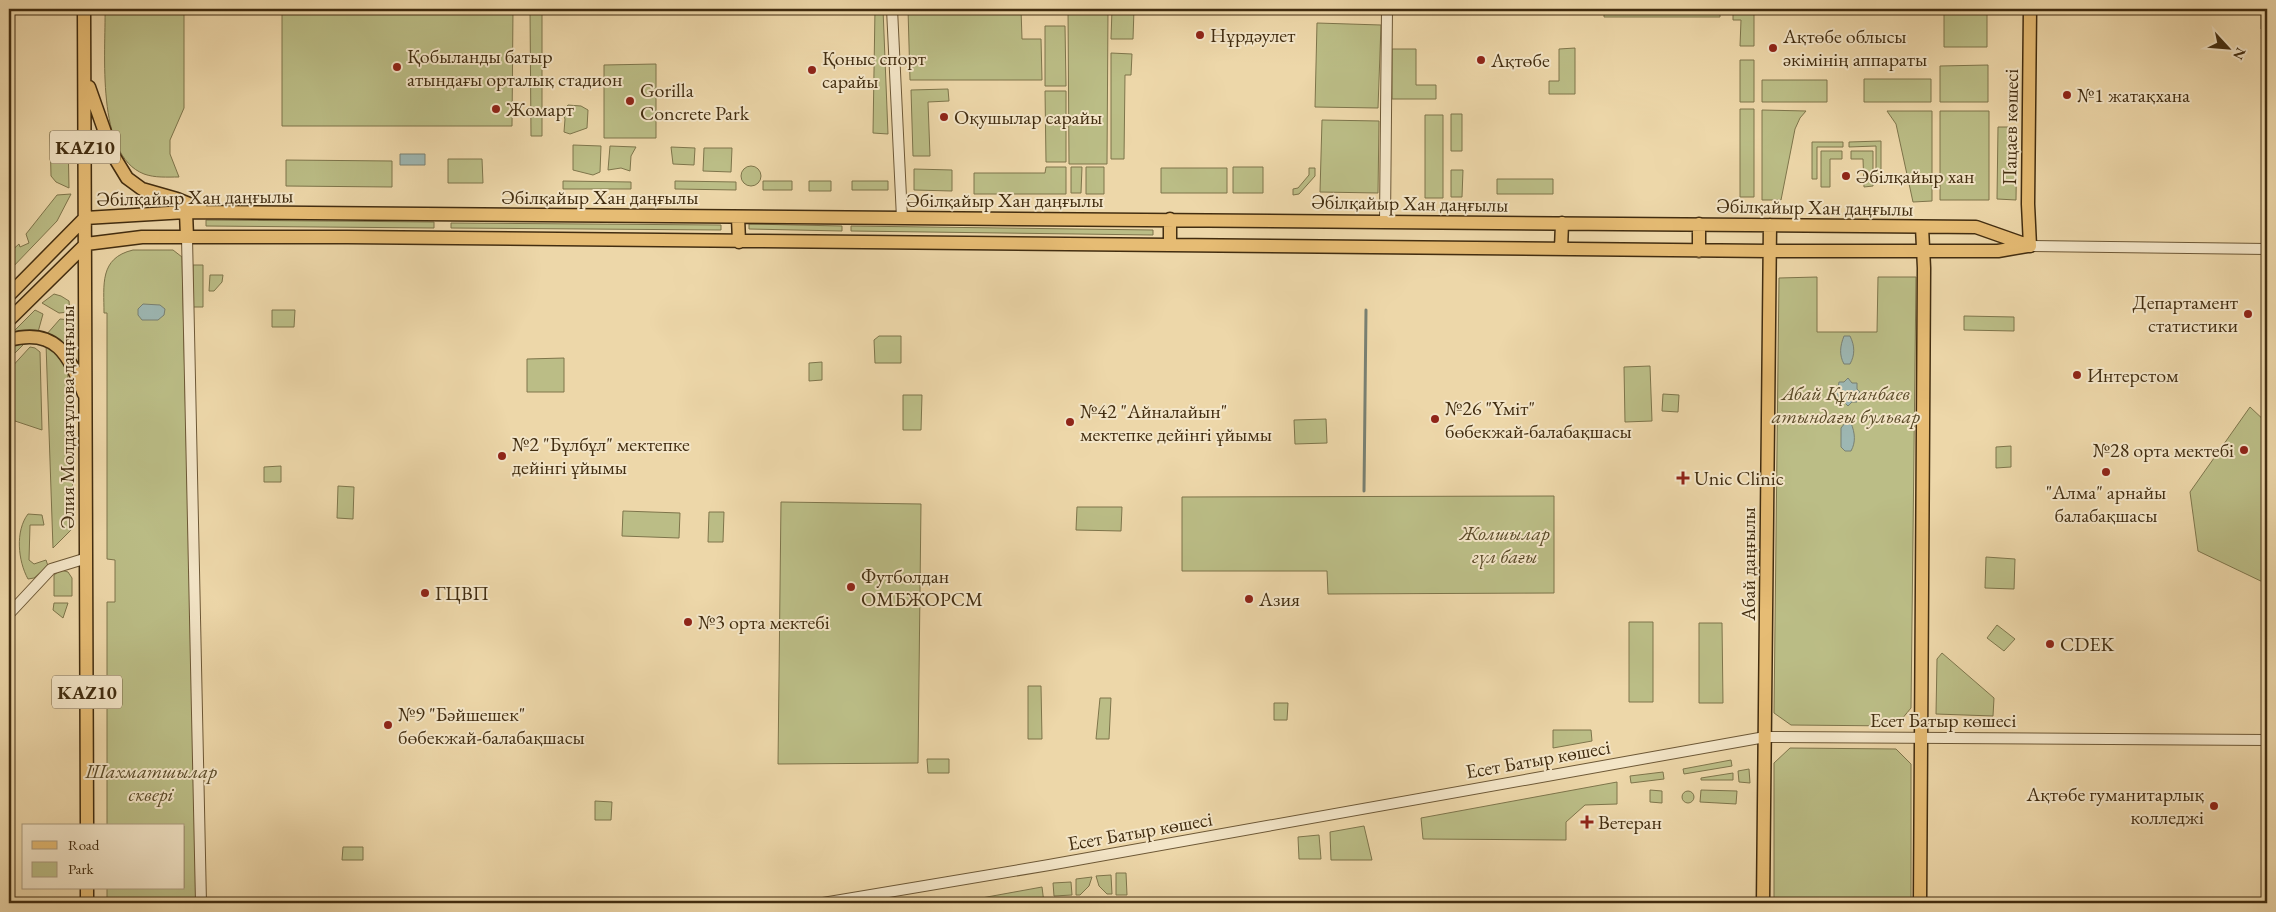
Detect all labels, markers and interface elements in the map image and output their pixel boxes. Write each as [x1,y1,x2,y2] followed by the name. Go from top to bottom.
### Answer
[1210,22,1295,48] place label: Нұрдәулет
[2204,22,2254,72] north arrow
[1782,23,1927,72] place label: Ақтөбе облысы әкімінің аппараты
[1194,29,1206,41] marker: Нұрдәулет
[1767,42,1779,54] marker: Ақтөбе облысы әкімінің аппараты
[407,43,622,92] place label: Қобыланды батыр атындағы орталық стадион
[822,45,926,94] place label: Қоныс спорт сарайы
[2229,45,2250,63] text: N
[1490,47,1550,73] place label: Ақтөбе
[1475,54,1487,66] marker: Ақтөбе
[391,61,403,73] marker: Қобыланды батыр атындағы орталық стадион
[806,64,818,76] marker: Қоныс спорт сарайы
[1996,68,2024,186] street label: Пацаев көшесі
[640,77,750,126] place label: Gorilla Concrete Park
[2077,82,2190,108] place label: №1 жатақхана
[2061,89,2073,101] marker: №1 жатақхана
[624,95,636,107] marker: Gorilla Concrete Park
[505,96,574,122] place label: Жомарт
[490,103,502,115] marker: Жомарт
[954,104,1102,130] place label: Оқушылар сарайы
[938,111,950,123] marker: Оқушылар сарайы
[50,130,120,163] road number: KAZ10
[1856,163,1974,189] place label: Әбілқайыр хан
[1840,170,1852,182] marker: Әбілқайыр хан
[96,182,294,212] street label: Әбілқайыр Хан даңғылы
[502,184,698,210] street label: Әбілқайыр Хан даңғылы
[907,187,1103,213] street label: Әбілқайыр Хан даңғылы
[1311,188,1509,218] street label: Әбілқайыр Хан даңғылы
[1716,192,1914,222] street label: Әбілқайыр Хан даңғылы
[2133,289,2238,338] place label: Департамент статистики
[54,305,80,529] street label: Әлия Молдағұлова даңғылы
[2242,308,2254,320] marker: Департамент статистики
[2087,362,2179,388] place label: Интерстом
[2071,369,2083,381] marker: Интерстом
[1771,380,1920,429] park label: Абай Құнанбаев атындағы бульвар
[1445,395,1632,444] place label: №26 "Үміт" бөбекжай-балабақшасы
[1080,398,1272,447] place label: №42 "Айналайын" мектепке дейінгі ұйымы
[1429,413,1441,425] marker: №26 "Үміт" бөбекжай-балабақшасы
[1064,416,1076,428] marker: №42 "Айналайын" мектепке дейінгі ұйымы
[512,431,690,480] place label: №2 "Бұлбұл" мектепке дейінгі ұйымы
[2093,437,2234,463] place label: №28 орта мектебі
[2238,444,2250,456] marker: №28 орта мектебі
[496,450,508,462] marker: №2 "Бұлбұл" мектепке дейінгі ұйымы
[1694,465,1784,491] place label: Unic Clinic
[2100,466,2112,478] marker: "Алма" арнайы балабақшасы
[1676,471,1690,485] marker: Unic Clinic
[2046,479,2166,528] place label: "Алма" арнайы балабақшасы
[1735,507,1761,622] street label: Абай даңғылы
[1458,520,1550,569] park label: Жолшылар гүл бағы
[861,563,983,612] place label: Футболдан ОМБЖОРСМ
[435,580,489,606] place label: ГЦВП
[845,581,857,593] marker: Футболдан ОМБЖОРСМ
[1258,586,1300,612] place label: Азия
[419,587,431,599] marker: ГЦВП
[1243,593,1255,605] marker: Азия
[698,609,830,635] place label: №3 орта мектебі
[682,616,694,628] marker: №3 орта мектебі
[2060,631,2115,657] place label: CDEK
[2044,638,2056,650] marker: CDEK
[52,676,122,709] road number: KAZ10
[398,701,585,750] place label: №9 "Бәйшешек" бөбекжай-балабақшасы
[1870,707,2016,733] street label: Есет Батыр көшесі
[382,719,394,731] marker: №9 "Бәйшешек" бөбекжай-балабақшасы
[1464,733,1613,785] street label: Есет Батыр көшесі
[84,758,217,807] park label: Шахматшылар сквері
[2025,781,2204,830] place label: Ақтөбе гуманитарлық колледжі
[2208,800,2220,812] marker: Ақтөбе гуманитарлық колледжі
[1066,805,1215,857] street label: Есет Батыр көшесі
[1598,809,1662,835] place label: Ветеран
[1580,815,1594,829] marker: Ветеран
[22,824,185,890] legend
[68,835,100,854] text: Road
[68,859,95,878] text: Park

